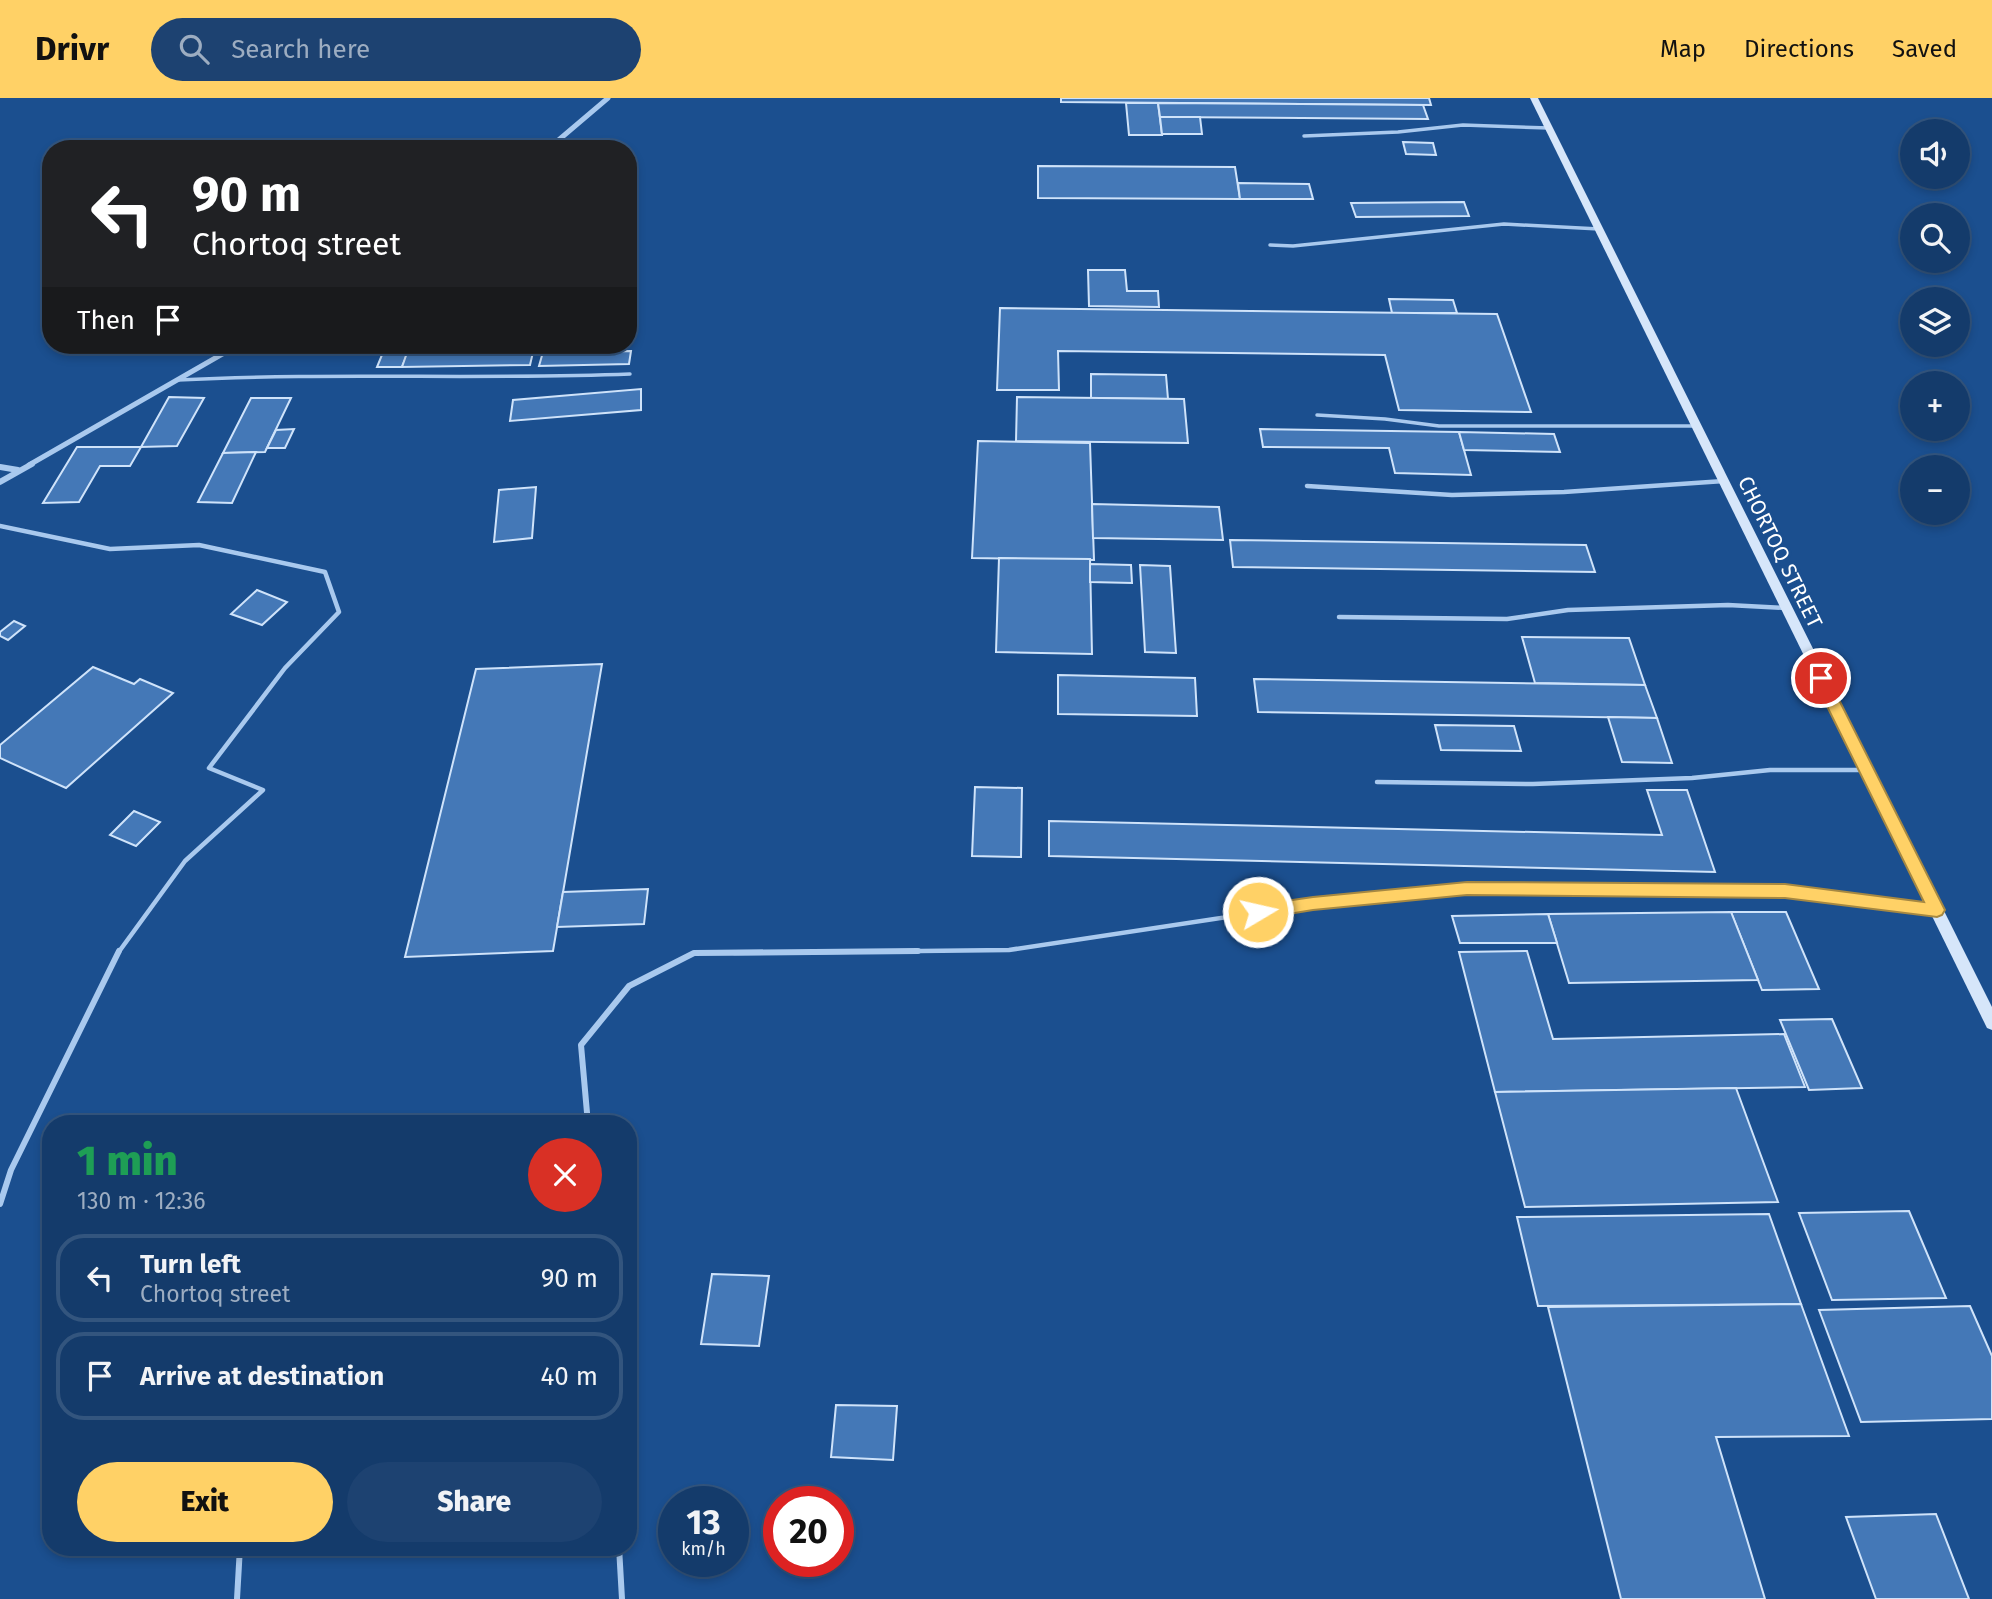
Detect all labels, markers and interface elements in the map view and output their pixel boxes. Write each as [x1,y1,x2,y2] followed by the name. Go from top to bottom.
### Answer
[151,18,641,81] search box
[35,29,109,69] text: Drivr
[175,30,213,68] icon: search
[231,34,370,65] text: Search here
[1660,35,1706,63] text: Map
[1744,35,1854,63] text: Directions
[1892,35,1957,63] text: Saved
[1900,119,1970,525] map controls
[1900,119,1970,189] button: sound
[192,165,301,224] text: 90 m
[77,168,168,259] icon: left
[1900,203,1970,273] button: search
[192,225,401,263] text: Chortoq street
[1900,287,1970,357] button: layers
[149,301,187,339] icon: arrive
[77,305,135,336] text: Then
[1900,371,1970,441] button: +
[1900,455,1970,525] button: −
[1732,472,1828,632] street label: CHORTOQ STREET
[1791,648,1851,708] pin
[1802,659,1840,697] icon: arrive
[1221,875,1295,949] position arrow
[77,1136,178,1186] text: 1 min
[528,1138,602,1212] button: close
[77,1187,206,1215] text: 130 m · 12:36
[140,1249,241,1280] text: Turn left
[81,1259,119,1297] icon: left
[541,1263,598,1294] text: 90 m
[140,1280,290,1308] text: Chortoq street
[81,1357,119,1395] icon: arrive
[140,1361,384,1392] text: Arrive at destination
[540,1361,598,1392] text: 40 m
[77,1462,333,1542] button: Exit
[347,1462,602,1542] button: Share
[763,1486,854,1577] speed limit sign: 20
[686,1501,721,1543] text: 13
[681,1538,726,1560] text: km/h

